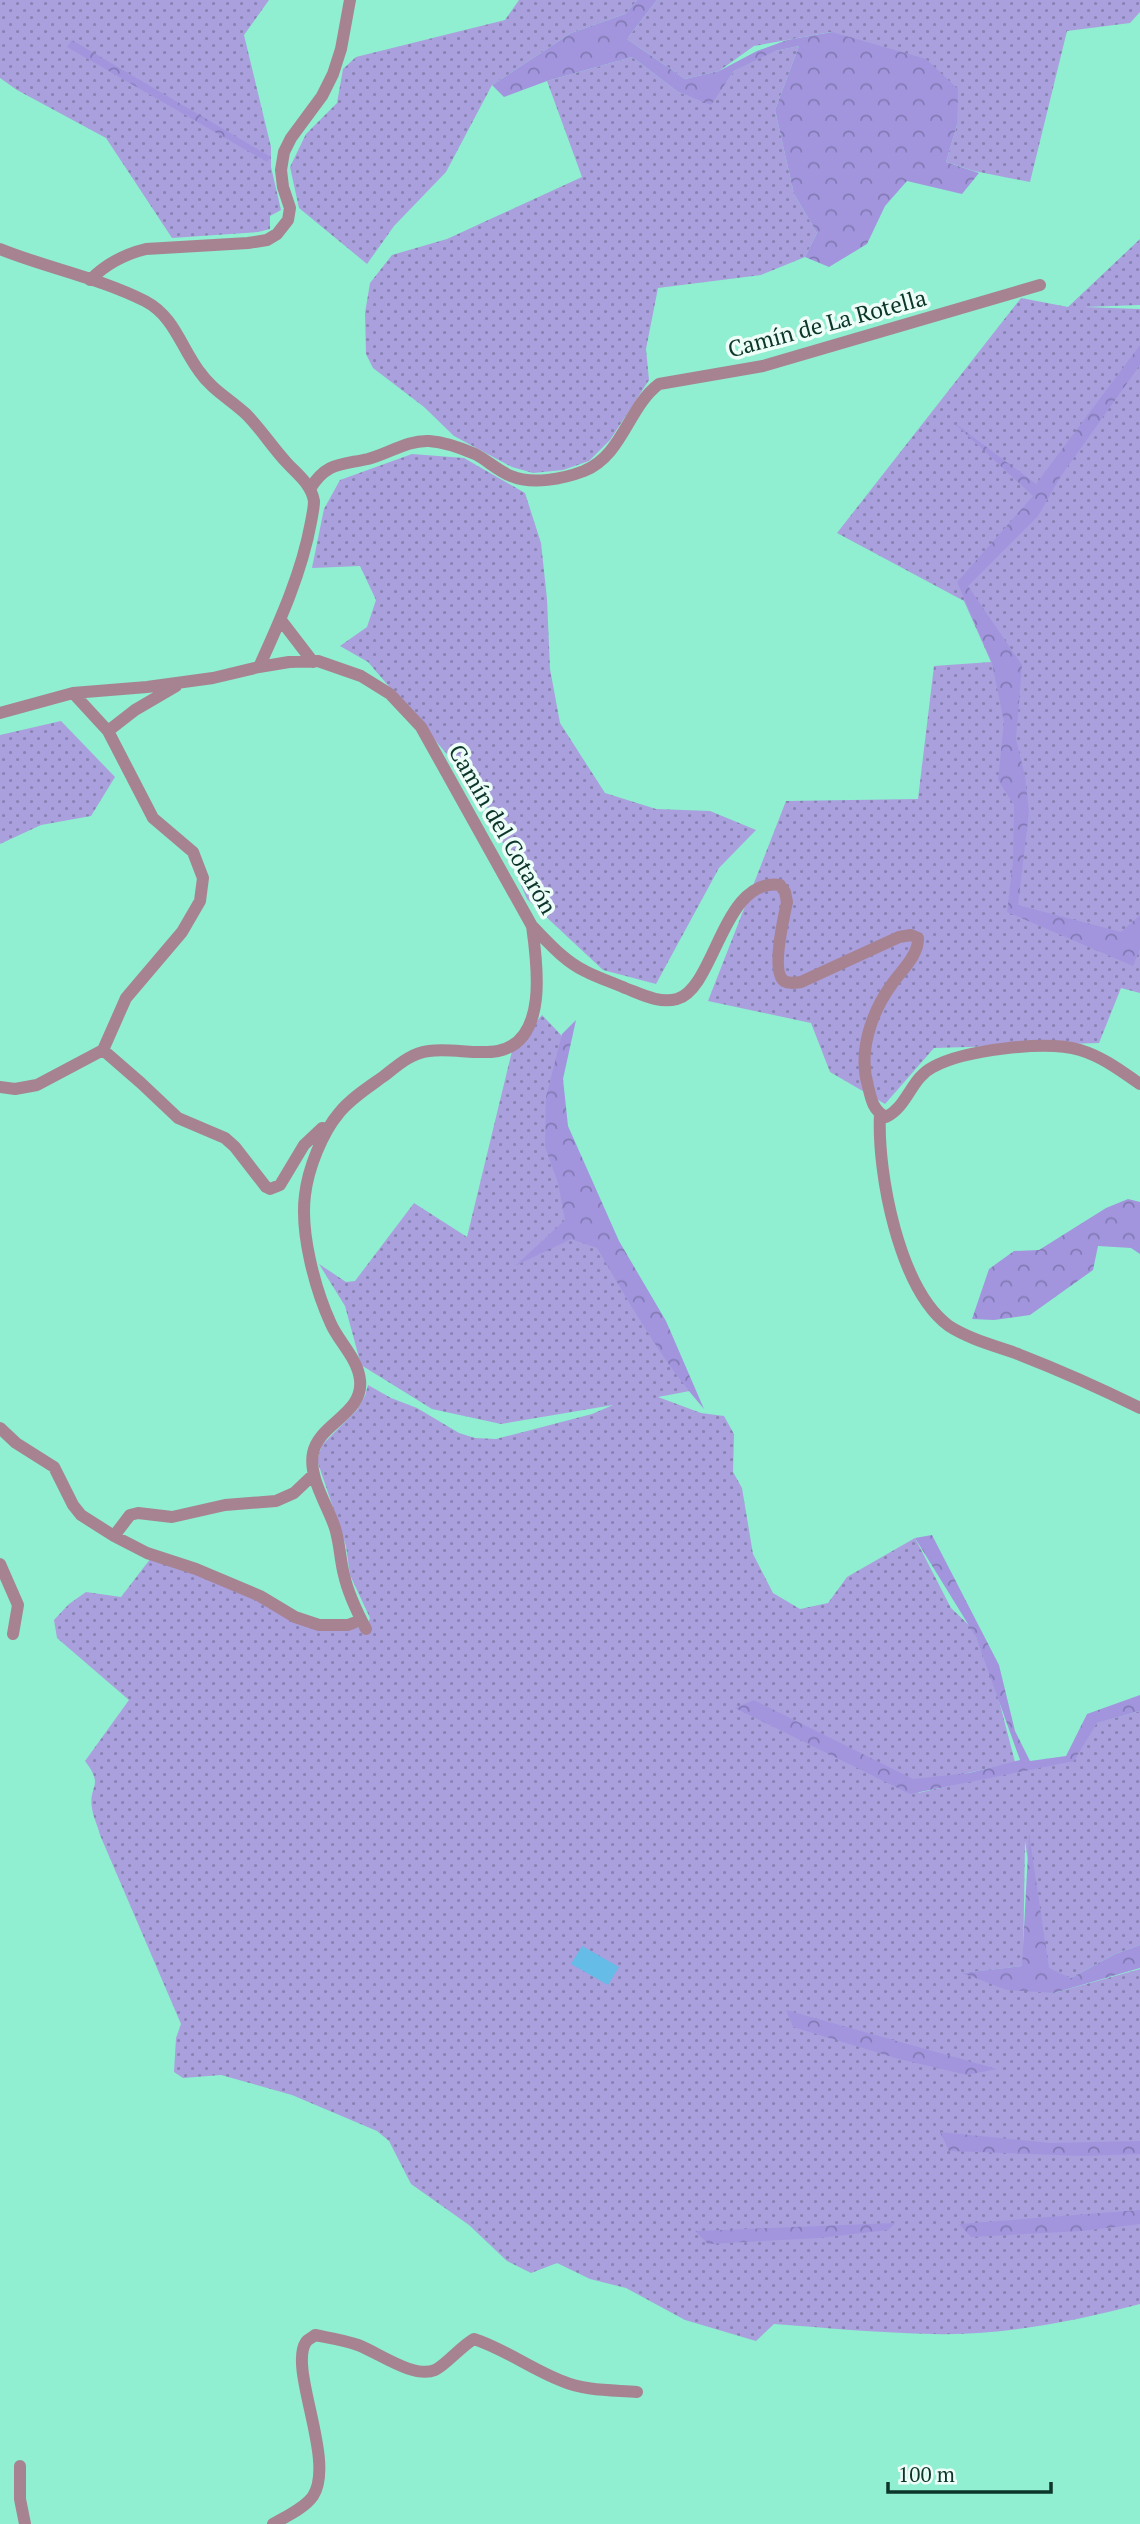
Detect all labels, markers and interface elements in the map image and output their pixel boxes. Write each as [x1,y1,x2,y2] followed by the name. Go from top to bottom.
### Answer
[724,281,930,364] street label: Camín de La Rotella
[442,738,564,920] street label: Camín del Cotarón
[888,2450,1051,2494] scale bar
[898,2460,955,2488] text: 100 m

